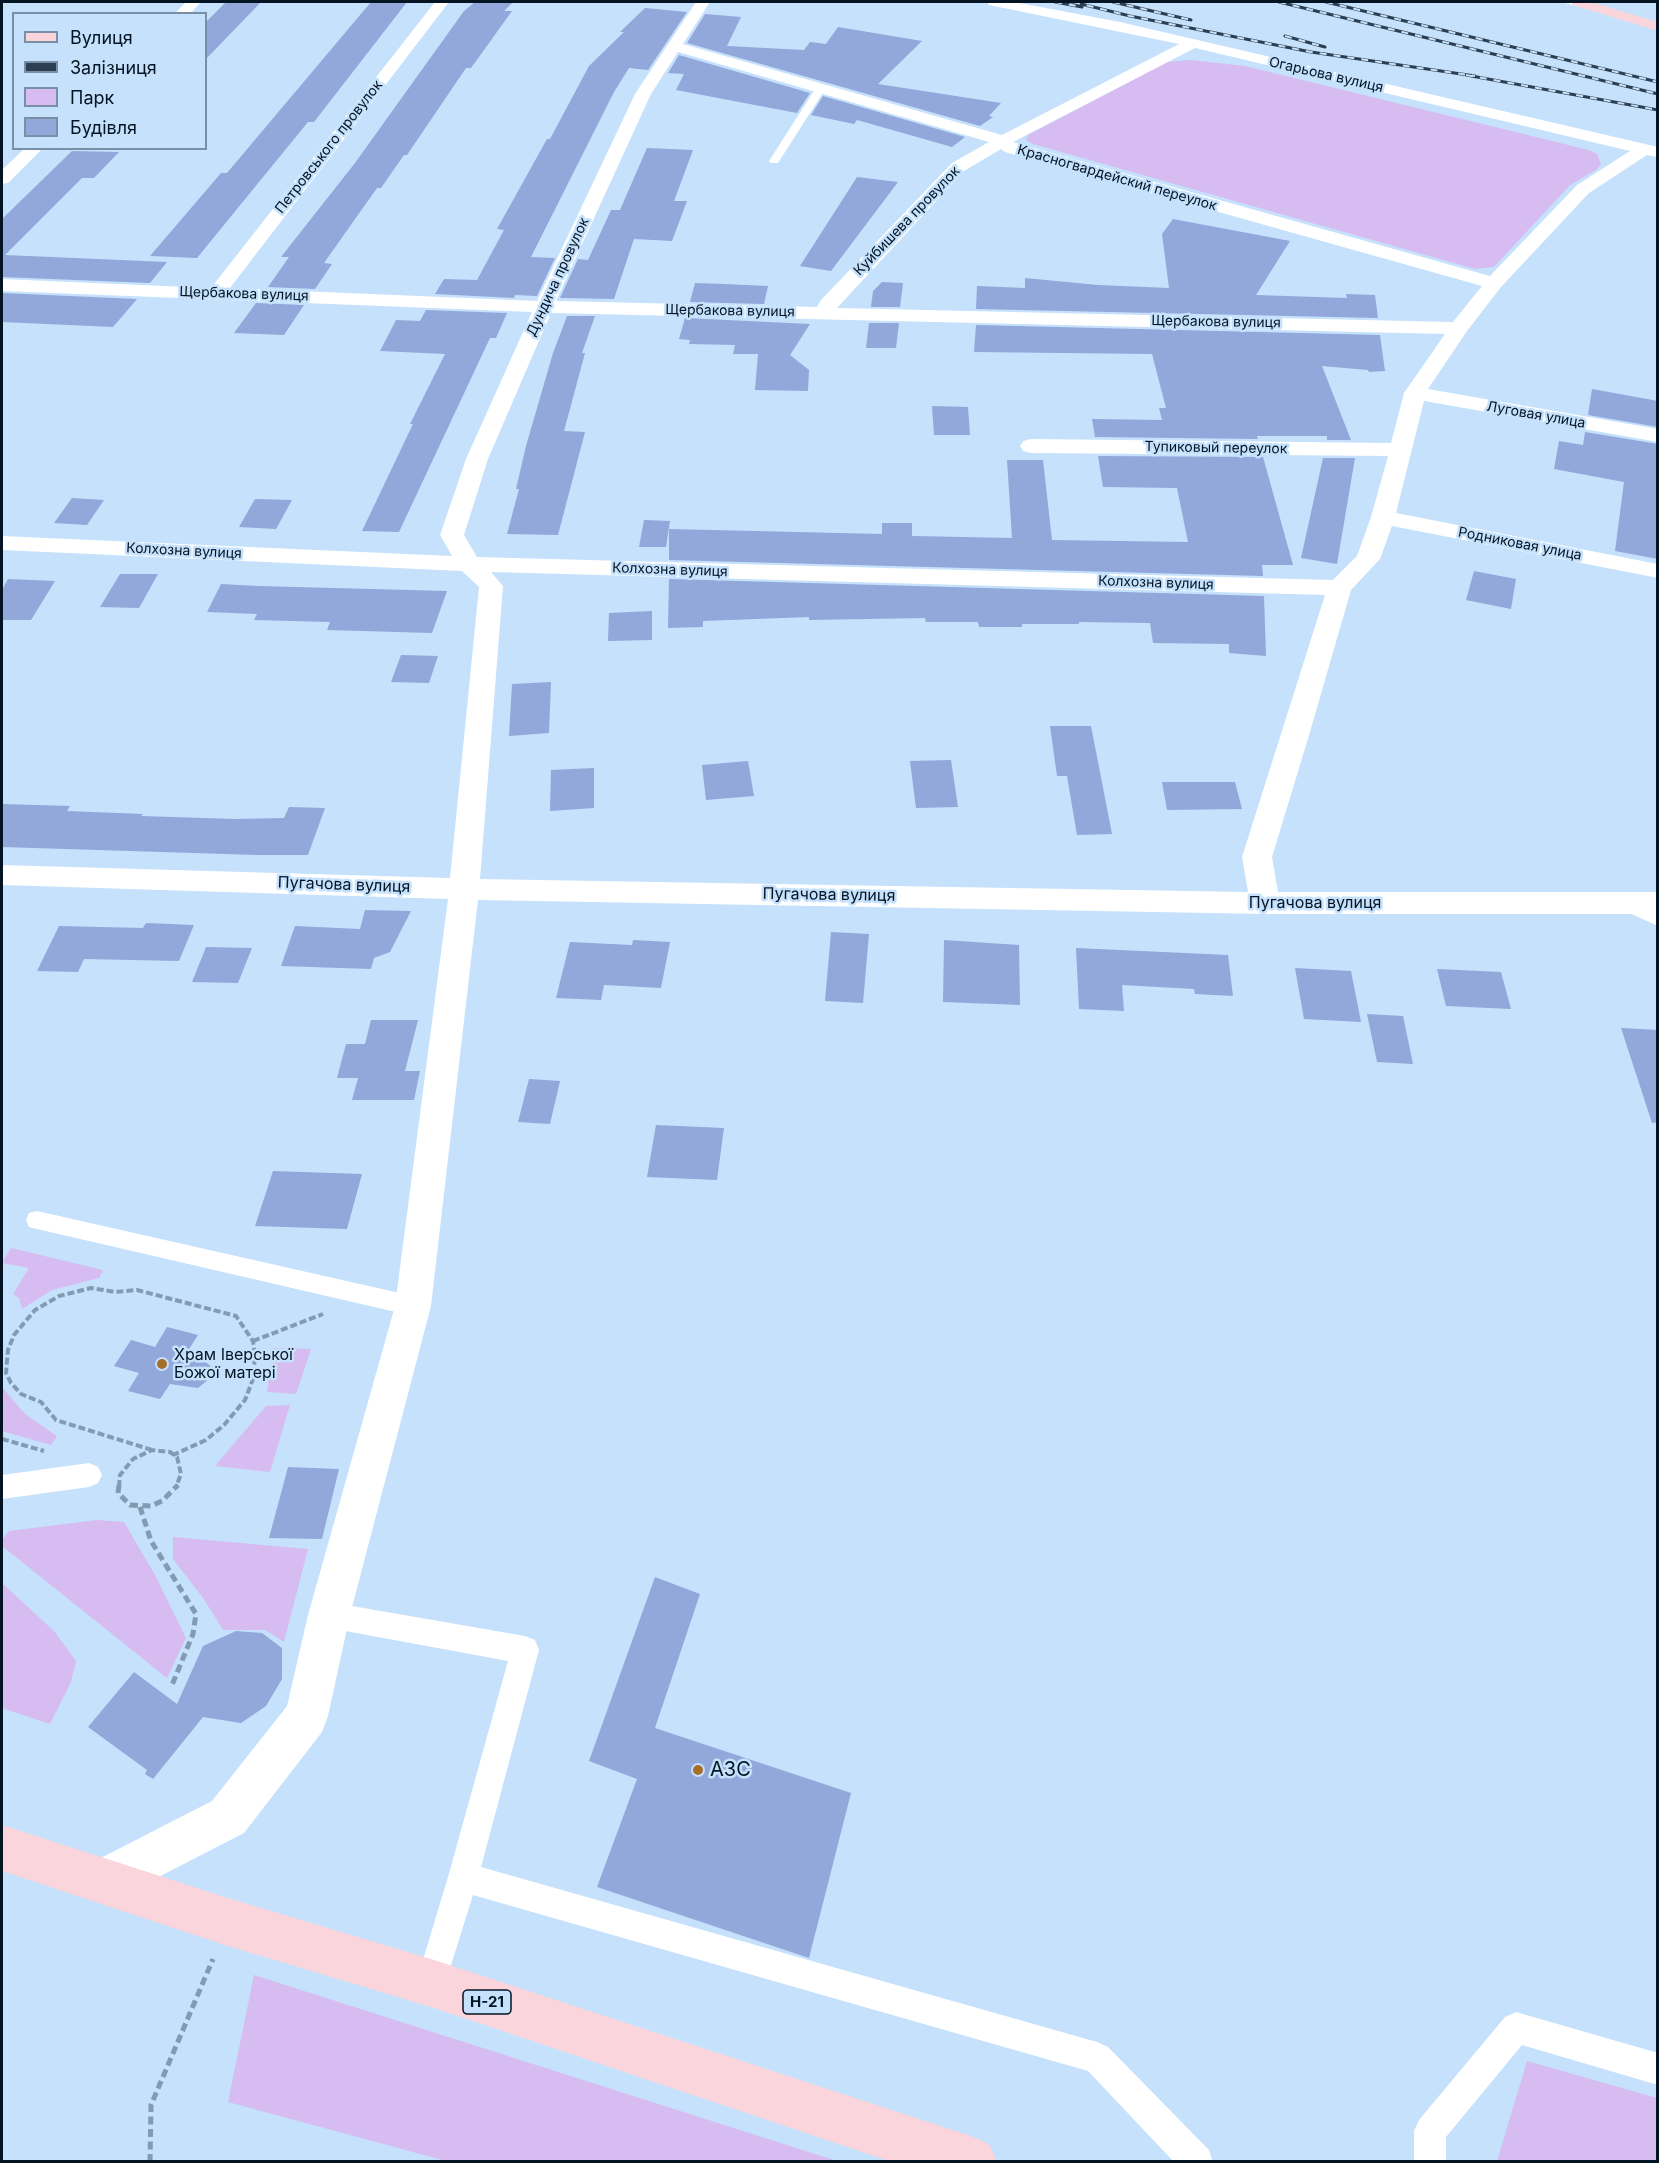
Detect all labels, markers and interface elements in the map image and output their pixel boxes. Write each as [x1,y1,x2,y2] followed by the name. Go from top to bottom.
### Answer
[12,12,207,150] legend
[70,27,133,48] text: Вулиця
[1267,54,1385,96] street label: Огарьова вулиця
[70,57,157,78] text: Залізниця
[272,77,386,217] street label: Петровського провулок
[70,87,114,108] text: Парк
[70,117,137,138] text: Будівля
[1015,141,1219,215] street label: Красногвардейский переулок
[850,163,964,279] street label: Куйбишева провулок
[523,215,593,339] street label: Дундича провулок
[179,283,309,305] street label: Щербакова вулиця
[665,301,795,321] street label: Щербакова вулиця
[1151,312,1281,332] street label: Щербакова вулиця
[1485,398,1587,432] street label: Луговая улица
[1144,438,1288,458] street label: Тупиковый переулок
[1457,524,1583,564] street label: Родниковая улица
[126,540,242,562] street label: Колхозна вулиця
[612,560,728,580] street label: Колхозна вулиця
[1098,573,1214,593] street label: Колхозна вулиця
[277,873,411,897] street label: Пугачова вулиця
[763,884,895,906] street label: Пугачова вулиця
[1249,893,1381,913] street label: Пугачова вулиця
[174,1345,293,1383] place label: Храм Іверської Божої матері
[155,1357,169,1371] marker: Храм Іверської Божої матері
[710,1758,751,1782] place label: АЗС
[691,1763,705,1777] marker: АЗС
[463,1990,511,2014] road number: Н-21

